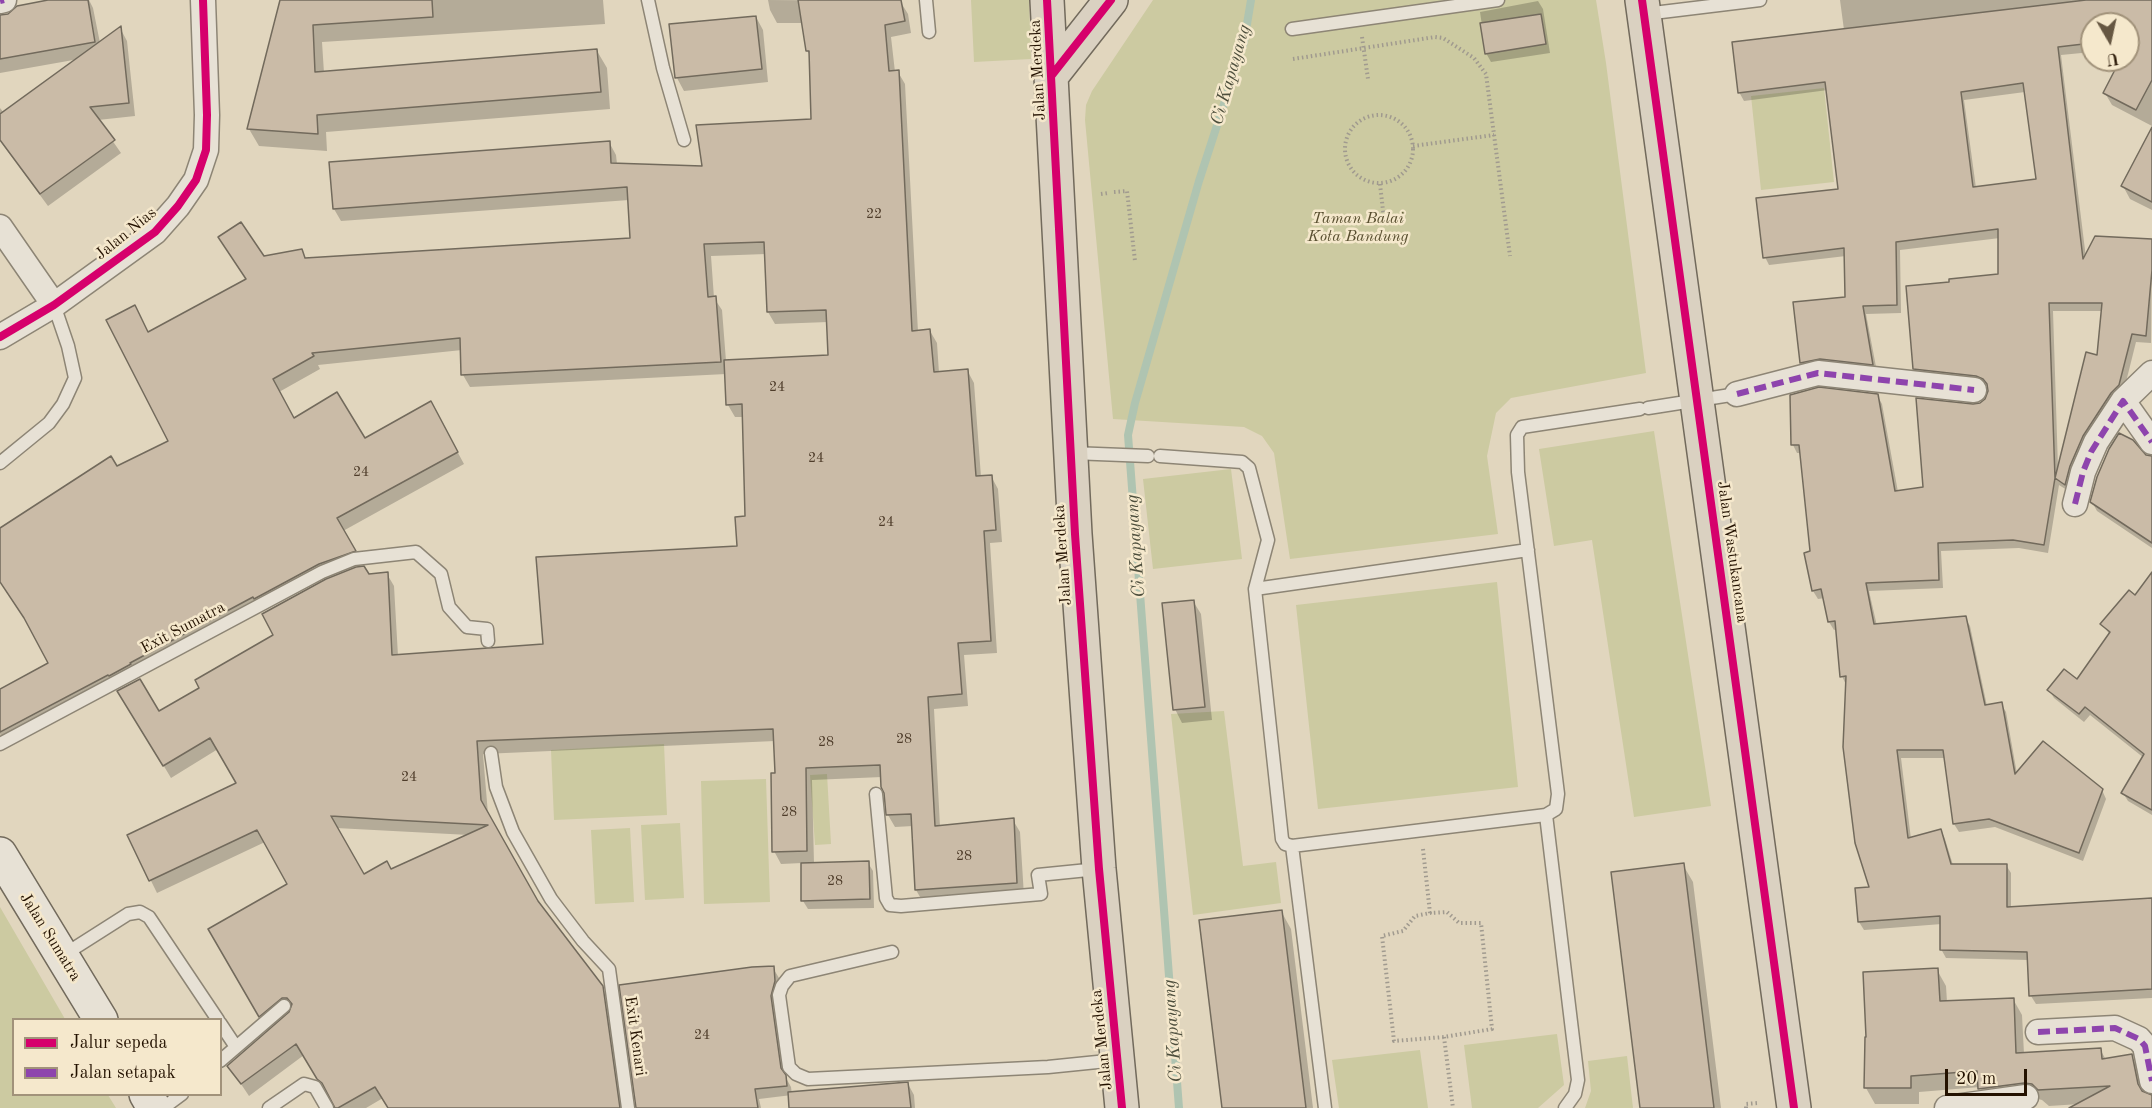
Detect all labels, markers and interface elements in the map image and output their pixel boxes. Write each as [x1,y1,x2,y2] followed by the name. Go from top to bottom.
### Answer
[2080,12,2140,72] north arrow
[1026,19,1050,121] street label: Jalan Merdeka
[1206,22,1256,128] water label: Ci Kapayang
[2105,49,2120,67] text: U
[91,203,161,265] street label: Jalan Nias
[866,206,882,222] house number: 22
[1308,209,1408,247] park label: Taman Balai Kota Bandung
[769,379,785,395] house number: 24
[808,450,824,466] house number: 24
[353,464,369,480] house number: 24
[1713,480,1751,624] street label: Jalan Wastukancana
[1122,494,1150,598] water label: Ci Kapayang
[1050,504,1076,606] street label: Jalan Merdeka
[878,514,894,530] house number: 24
[137,598,229,658] street label: Exit Sumatra
[896,731,912,747] house number: 28
[818,734,834,750] house number: 28
[401,769,417,785] house number: 24
[781,804,797,820] house number: 28
[956,848,972,864] house number: 28
[827,873,843,889] house number: 28
[15,889,85,985] street label: Jalan Sumatra
[1159,979,1187,1083] water label: Ci Kapayang
[1087,989,1117,1091] street label: Jalan Merdeka
[620,995,650,1077] street label: Exit Kenari
[12,1018,222,1096] legend
[694,1027,710,1043] house number: 24
[70,1034,168,1052] text: Jalur sepeda
[1948,1057,2030,1095] scale bar
[70,1064,176,1082] text: Jalan setapak
[1956,1070,1996,1088] text: 20 m

